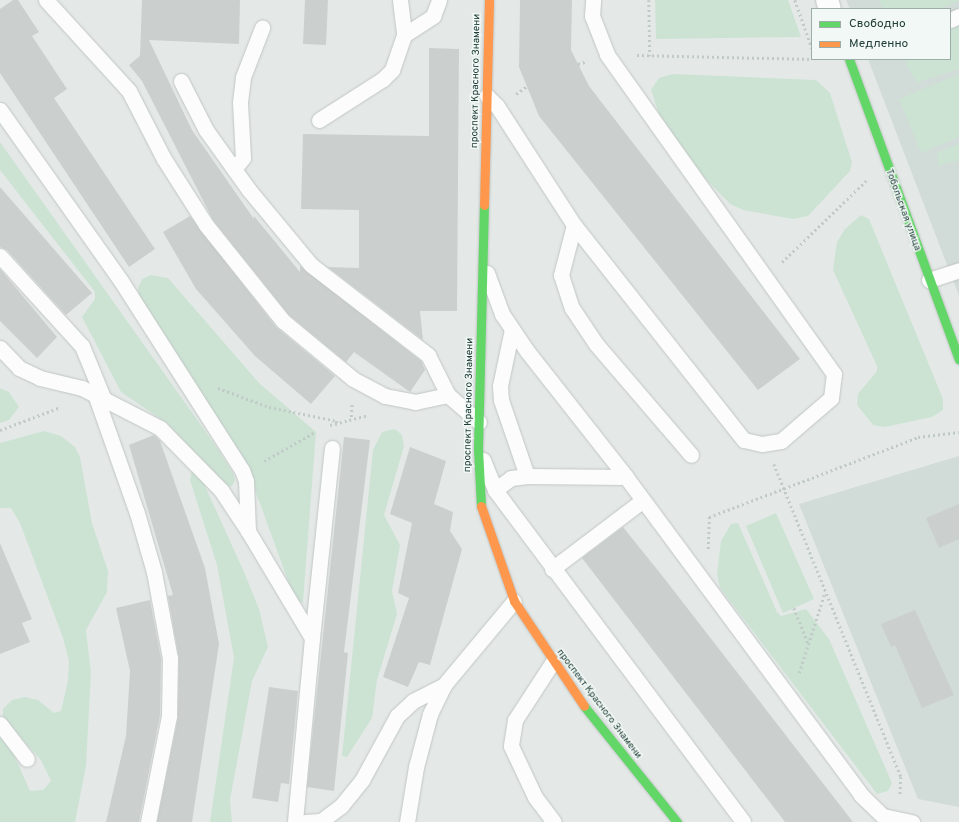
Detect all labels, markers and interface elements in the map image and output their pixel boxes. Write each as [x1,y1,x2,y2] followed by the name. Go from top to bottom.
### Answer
[811,8,951,60] legend
[469,14,483,148] street label: проспект Красного Знамени
[849,16,906,32] text: Свободно
[849,36,908,52] text: Медленно
[883,168,923,252] street label: Тобольская улица
[462,338,476,472] street label: проспект Красного Знамени
[554,647,644,761] street label: проспект Красного Знамени

